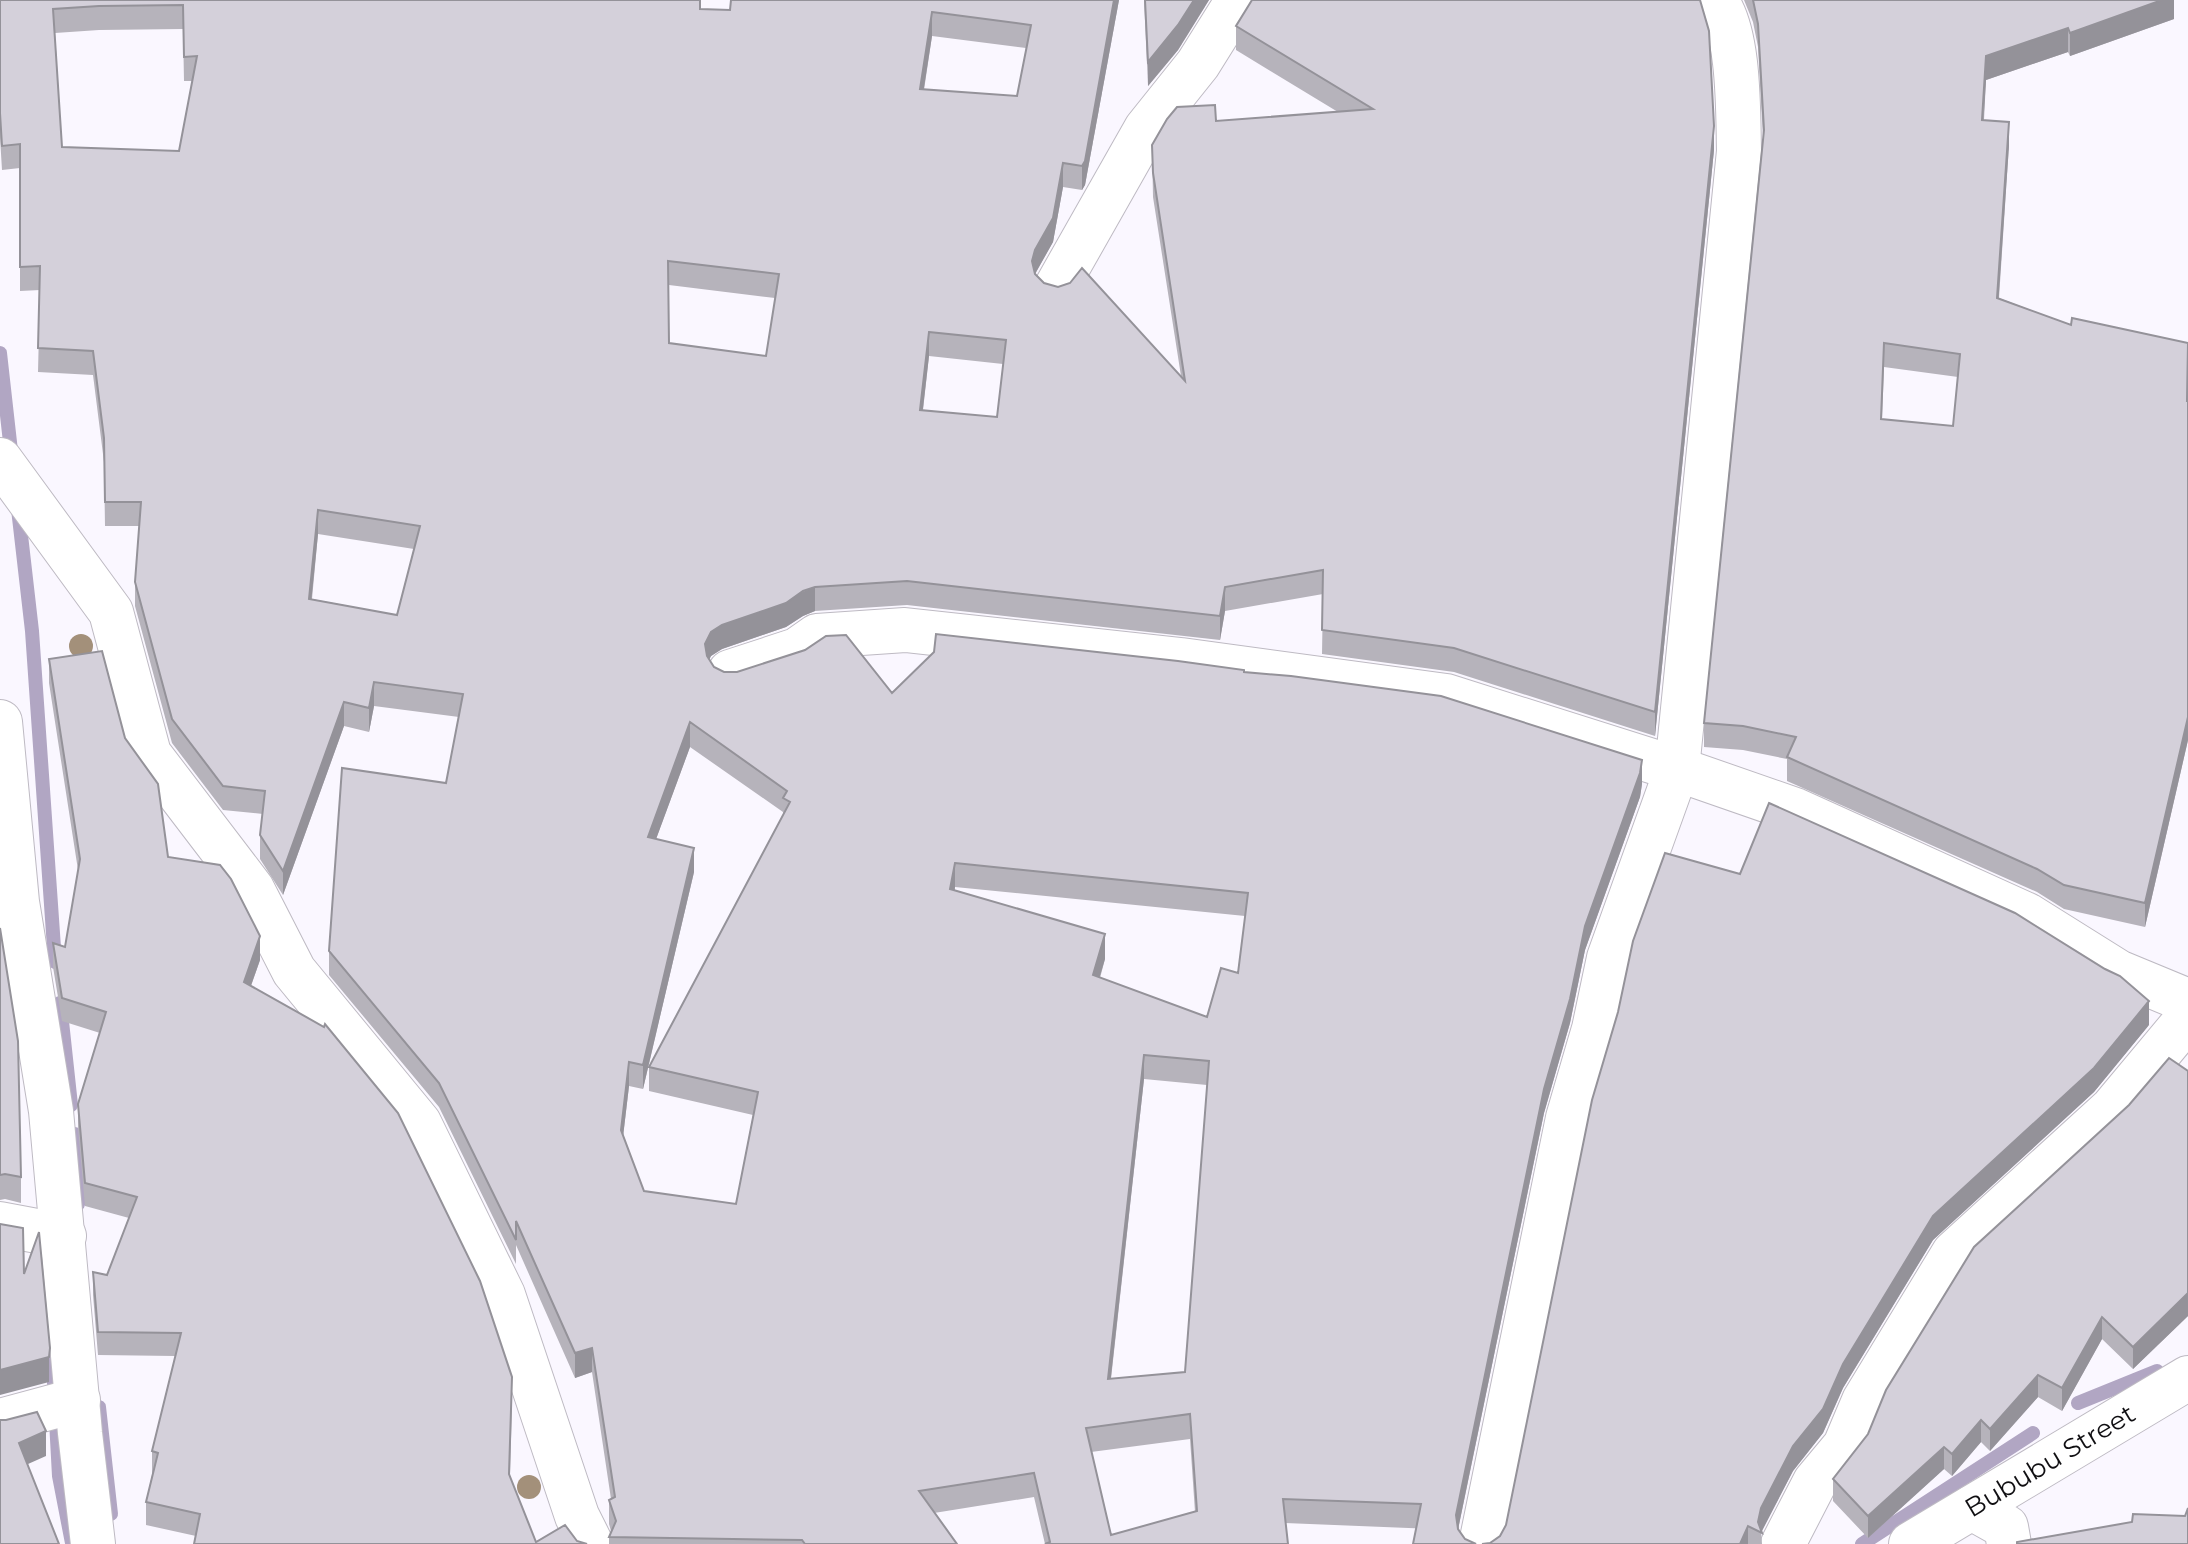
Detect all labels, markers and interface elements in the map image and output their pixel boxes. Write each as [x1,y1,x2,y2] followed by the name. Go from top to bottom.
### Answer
[1959,1397,2141,1524] street label: Bububu Street

